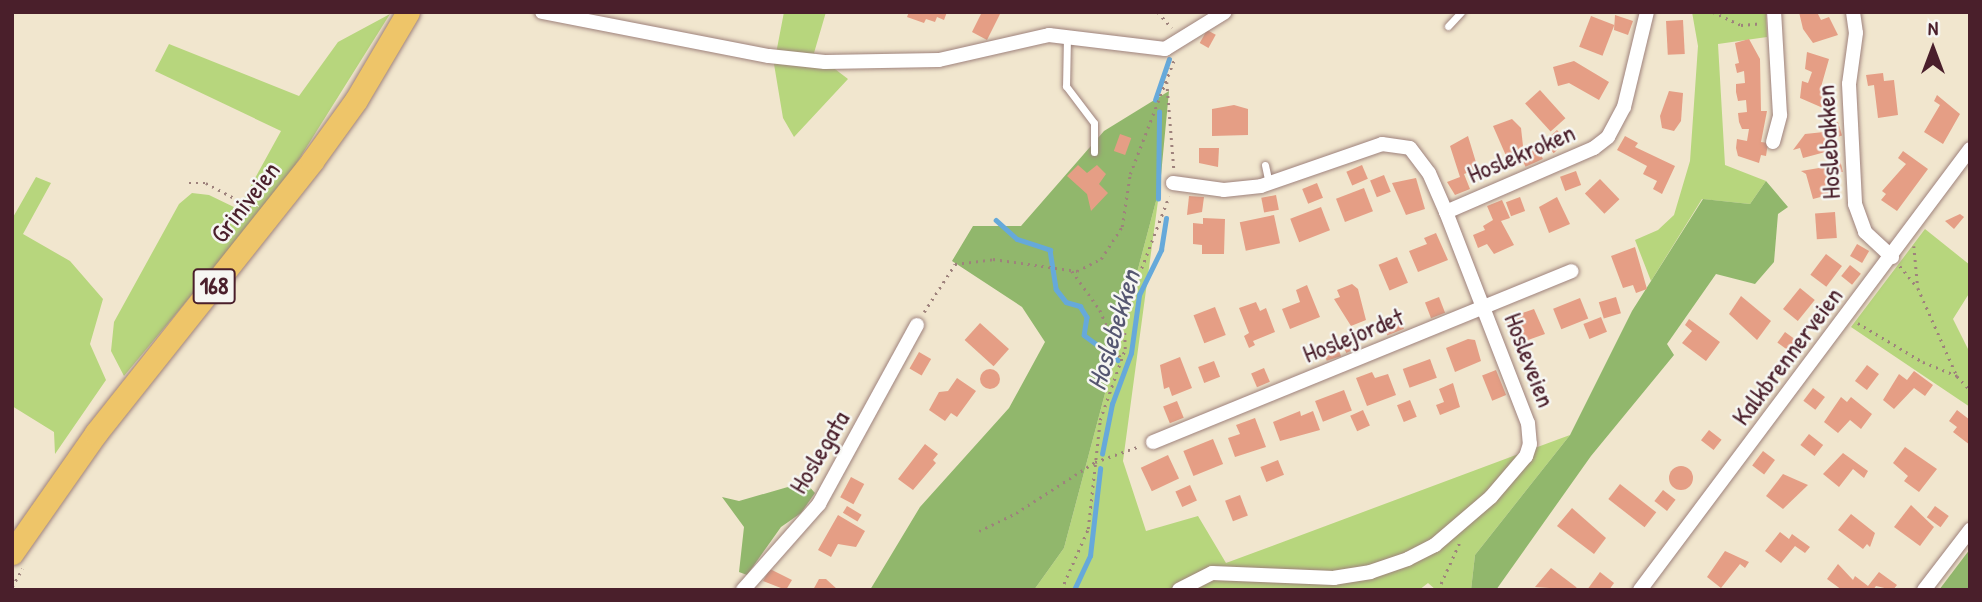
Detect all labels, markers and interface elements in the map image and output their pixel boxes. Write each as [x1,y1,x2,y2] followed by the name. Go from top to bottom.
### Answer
[1898,14,1968,84] north arrow
[1928,15,1938,41] text: N
[1809,84,1847,200] street label: Hoslebakken
[1462,116,1580,190] street label: Hoslekroken
[204,155,286,249] street label: Griniveien
[191,265,237,306] road number: 168
[1079,266,1147,394] water label: Hoslebekken
[1725,281,1849,431] street label: Kalkbrennerveien
[1298,301,1408,369] street label: Hoslejordet
[1498,308,1562,412] street label: Hosleveien
[782,405,856,499] street label: Hoslegata

